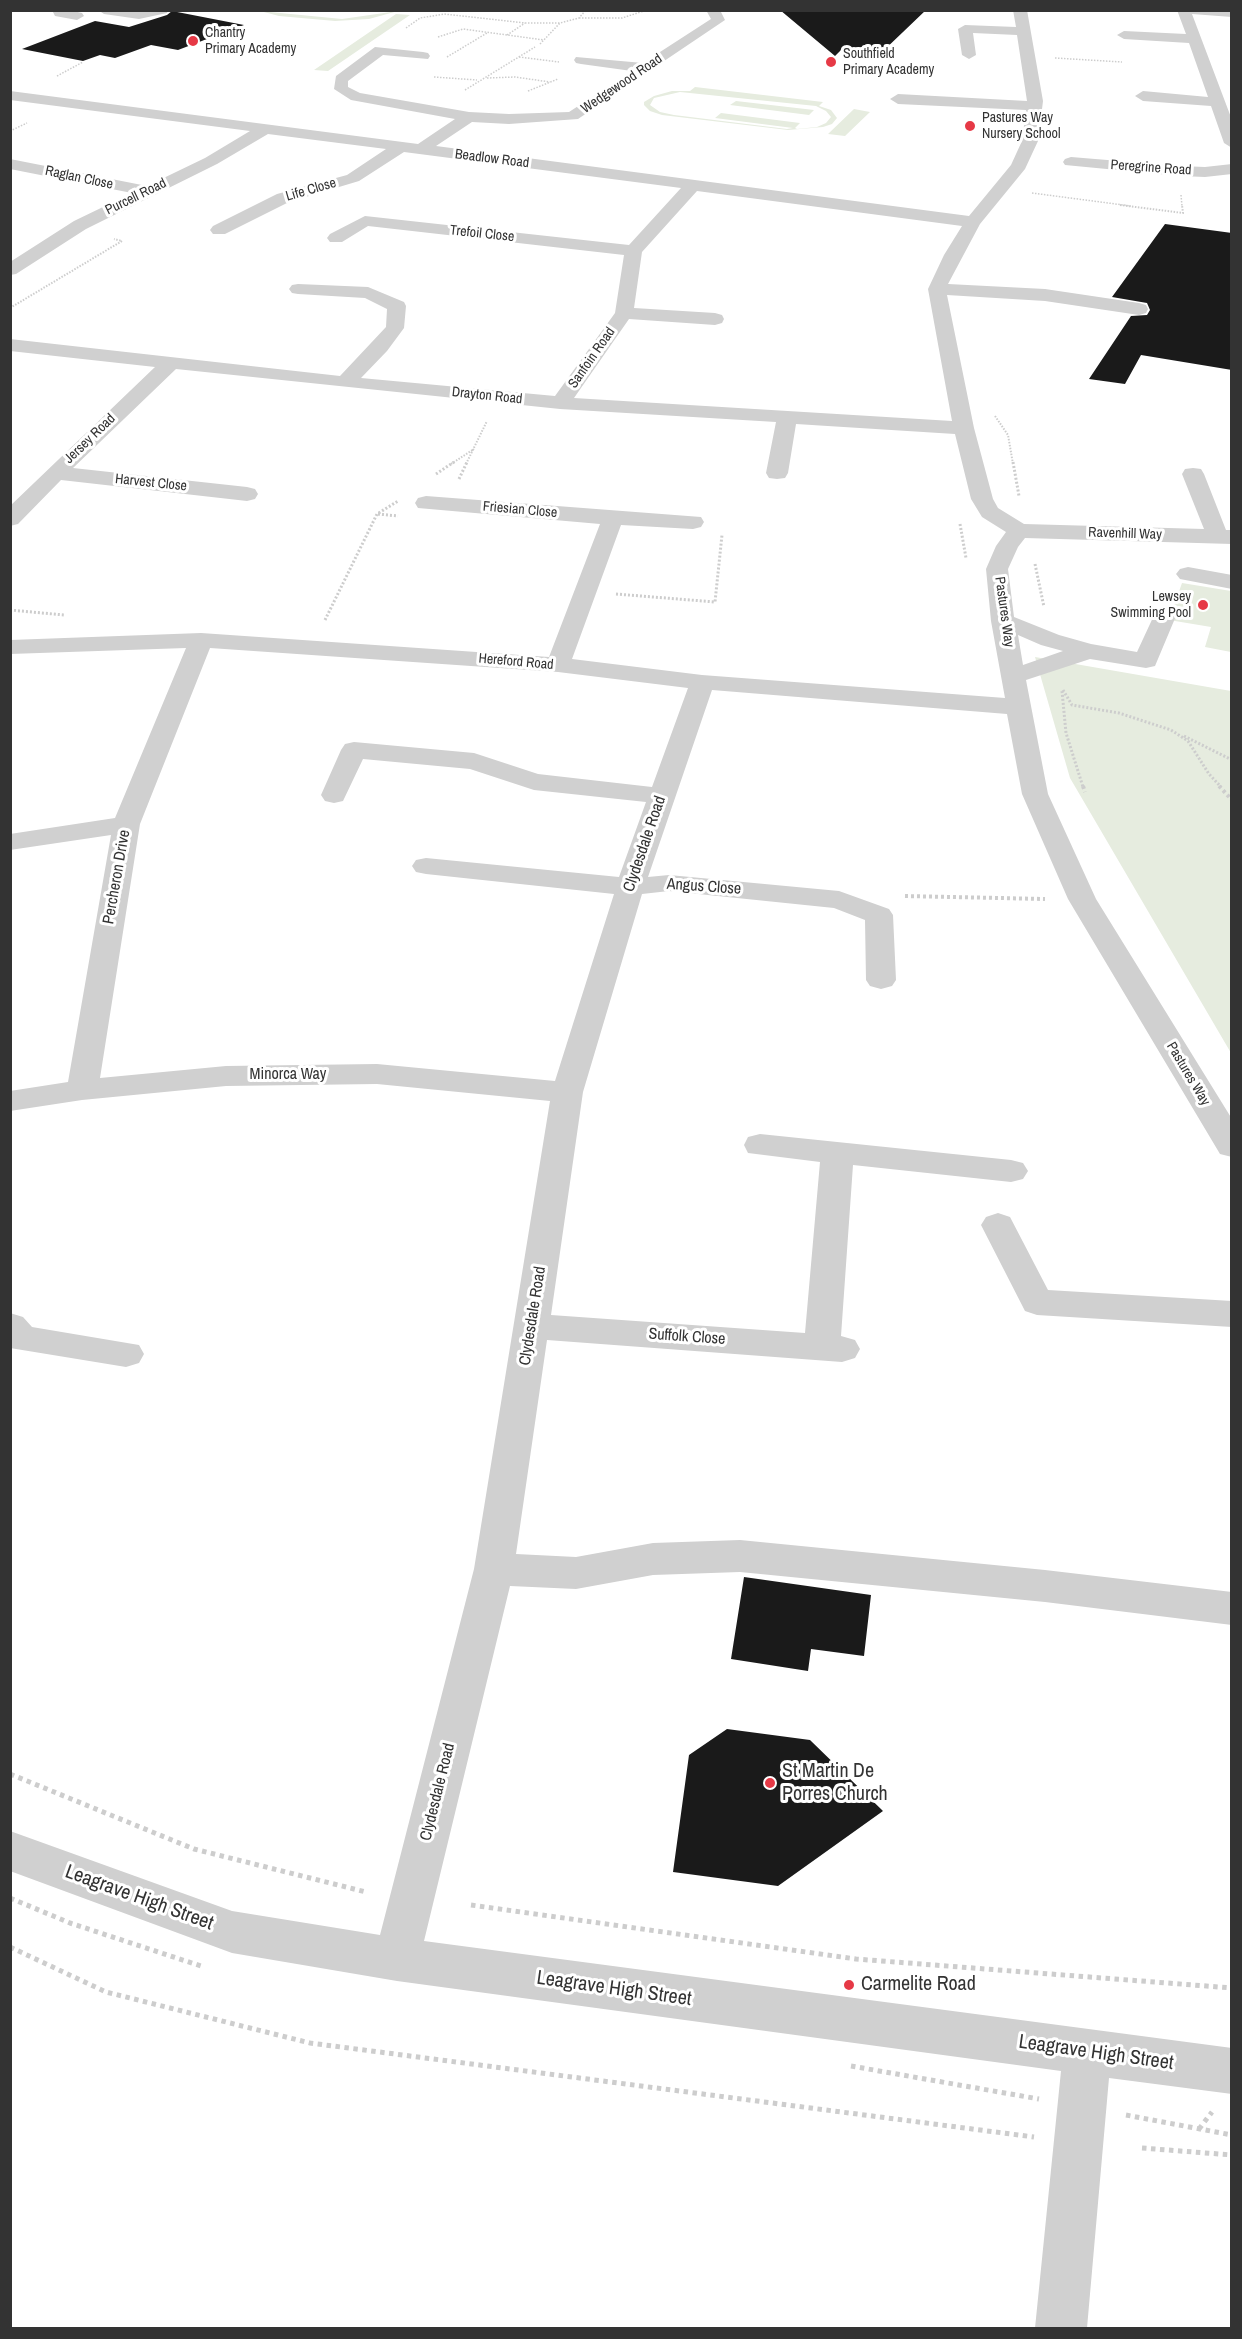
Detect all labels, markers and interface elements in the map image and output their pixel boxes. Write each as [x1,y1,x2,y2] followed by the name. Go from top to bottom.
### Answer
[205,25,296,57] place label: Chantry Primary Academy
[186,34,200,48] marker: Chantry Primary Academy
[843,46,934,78] place label: Southfield Primary Academy
[578,51,666,117] street label: Wedgewood Road
[824,55,838,69] marker: Southfield Primary Academy
[982,110,1060,142] place label: Pastures Way Nursery School
[963,119,977,133] marker: Pastures Way Nursery School
[454,146,530,172] street label: Beadlow Road
[1110,157,1192,179] street label: Peregrine Road
[44,163,114,193] street label: Raglan Close
[103,175,169,219] street label: Purcell Road
[284,175,338,205] street label: Life Close
[449,222,515,246] street label: Trefoil Close
[565,324,619,392] street label: Sanfoin Road
[451,384,523,408] street label: Drayton Road
[61,411,119,467] street label: Jersey Road
[114,471,188,495] street label: Harvest Close
[482,498,558,522] street label: Friesian Close
[1088,524,1162,544] street label: Ravenhill Way
[991,576,1017,648] street label: Pastures Way
[1111,589,1191,622] place label: Lewsey Swimming Pool
[1196,598,1210,612] marker: Lewsey Swimming Pool
[478,650,554,674] street label: Hereford Road
[620,794,670,894] street label: Clydesdale Road
[99,828,135,926] street label: Percheron Drive
[666,875,742,899] street label: Angus Close
[1163,1039,1213,1109] street label: Pastures Way
[250,1065,326,1085] street label: Minorca Way
[516,1265,550,1367] street label: Clydesdale Road
[648,1325,726,1349] street label: Suffolk Close
[417,1741,459,1843] street label: Clydesdale Road
[782,1760,888,1807] place label: St Martin De Porres Church
[763,1776,777,1790] marker: St Martin De Porres Church
[62,1860,216,1936] street label: Leagrave High Street
[535,1966,693,2012] street label: Leagrave High Street
[861,1973,976,1997] place label: Carmelite Road
[842,1978,856,1992] marker: Carmelite Road
[1017,2030,1175,2076] street label: Leagrave High Street

